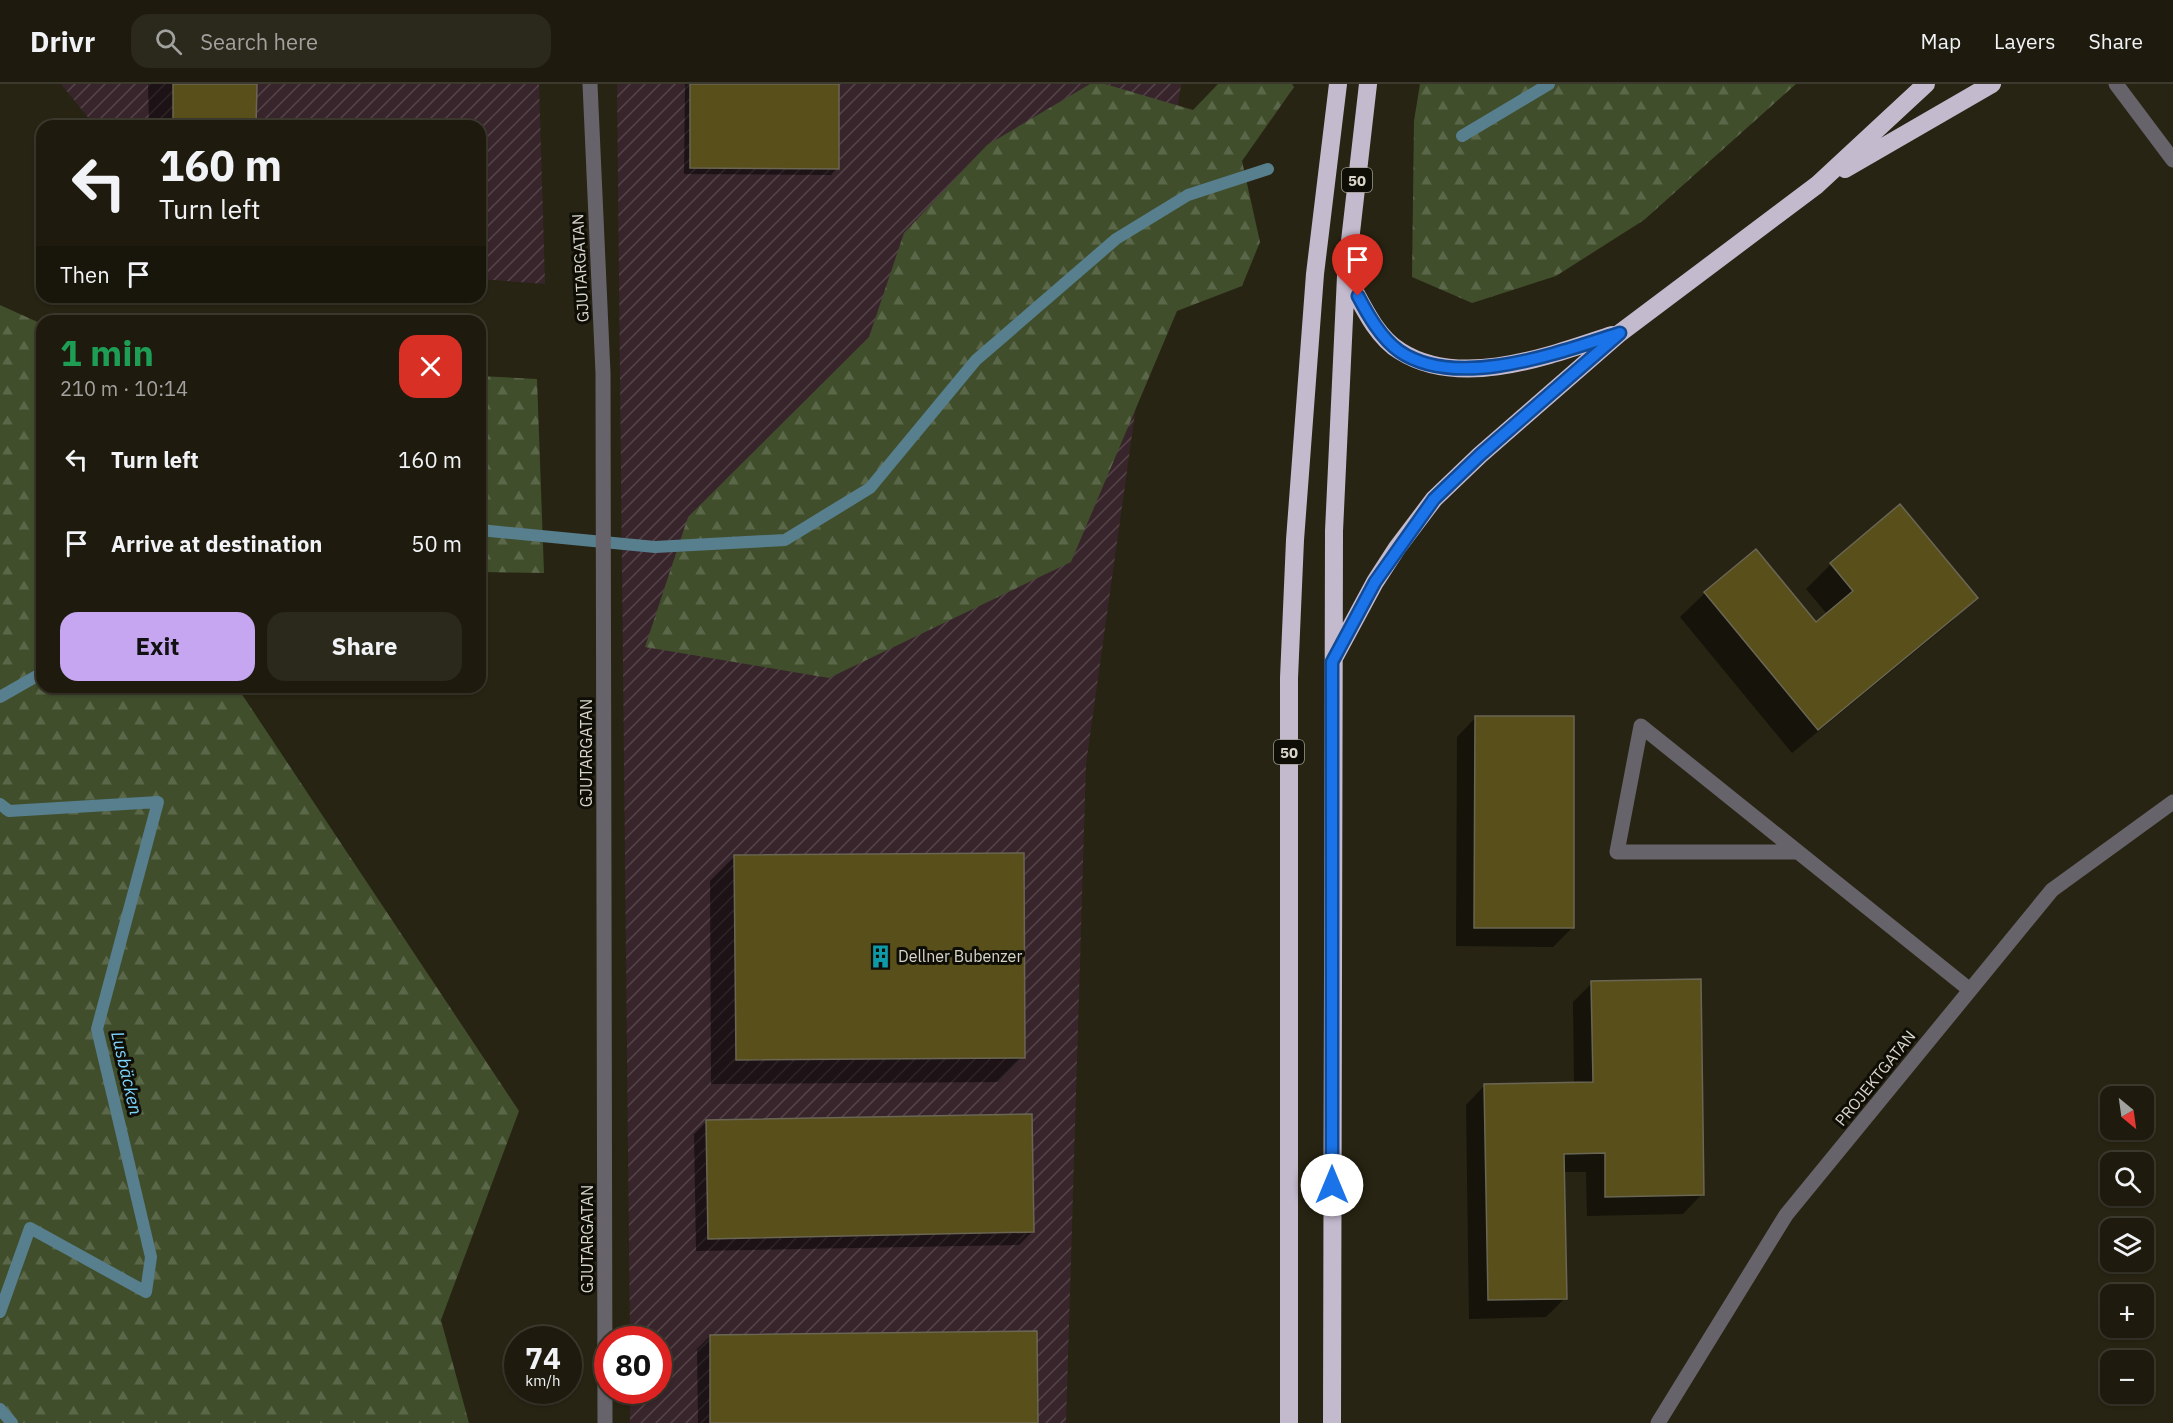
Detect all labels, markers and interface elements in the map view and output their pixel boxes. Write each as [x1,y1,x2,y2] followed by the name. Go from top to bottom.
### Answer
[131,14,551,68] search box
[30,23,95,60] text: Drivr
[152,25,185,58] icon: search
[200,27,318,56] text: Search here
[1921,27,1961,55] text: Map
[1994,27,2056,55] text: Layers
[2089,27,2143,55] text: Share
[159,138,282,193] text: 160 m
[60,144,138,222] icon: left
[1342,168,1372,192] road number: 50
[159,191,260,226] text: Turn left
[567,213,593,323] street label: GJUTARGATAN
[1332,234,1383,296] pin
[1341,243,1374,276] icon: arrive
[122,258,155,291] icon: arrive
[60,260,110,289] text: Then
[60,329,154,376] text: 1 min
[399,335,462,398] button: close
[60,375,188,402] text: 210 m · 10:14
[60,443,93,476] icon: left
[111,445,199,474] text: Turn left
[398,445,462,474] text: 160 m
[60,527,93,560] icon: arrive
[111,529,322,558] text: Arrive at destination
[411,529,462,558] text: 50 m
[60,612,255,681] button: Exit
[267,612,462,681] button: Share
[576,699,596,807] street label: GJUTARGATAN
[1274,740,1304,764] road number: 50
[867,943,893,969] building icon: Dellner Bubenzer
[898,946,1022,966] place label: Dellner Bubenzer
[1830,1026,1920,1130] street label: PROJEKTGATAN
[106,1029,148,1117] water label: Lusbäcken
[2100,1086,2154,1140] north arrow
[2100,1086,2154,1404] map controls
[2100,1152,2154,1206] button: search
[1300,1153,1364,1217] position arrow
[577,1185,597,1293] street label: GJUTARGATAN
[2100,1218,2154,1272] button: layers
[2100,1284,2154,1338] button: +
[594,1326,672,1404] speed limit sign: 80
[525,1338,561,1377] text: 74
[2100,1350,2154,1404] button: −
[525,1371,561,1390] text: km/h

